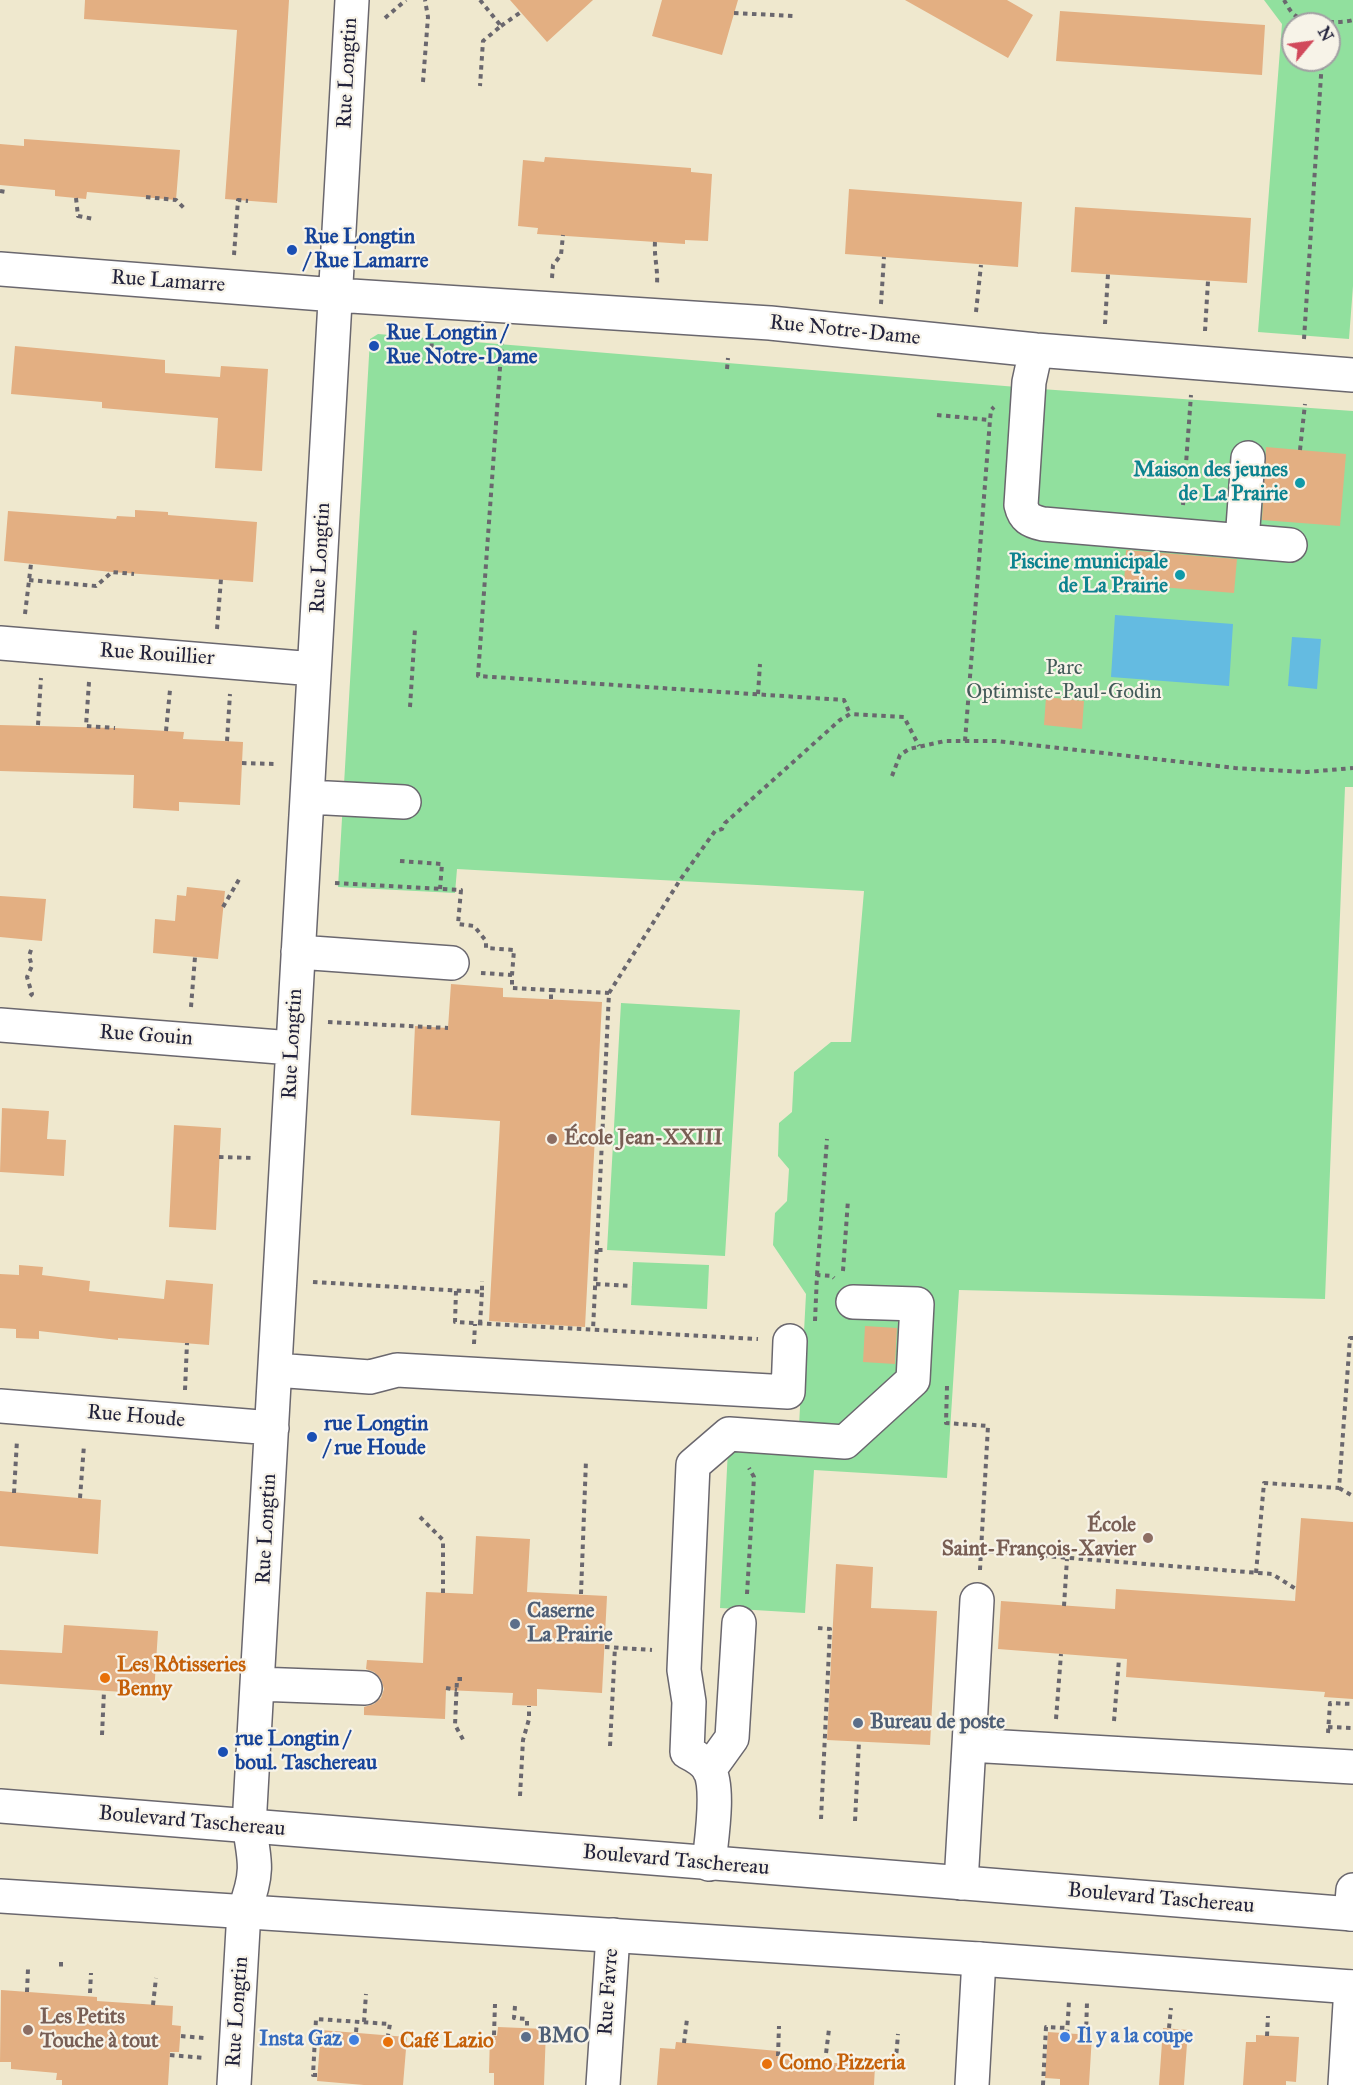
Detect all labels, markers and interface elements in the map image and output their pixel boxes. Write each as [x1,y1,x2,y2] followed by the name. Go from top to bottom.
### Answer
[1281,12,1341,72] north arrow
[333,17,363,129] street label: Rue Longtin
[1314,23,1337,45] text: N
[304,225,428,275] place label: Rue Longtin / Rue Lamarre
[285,243,299,257] marker: Rue Longtin / Rue Lamarre
[110,265,226,299] street label: Rue Lamarre
[768,311,922,351] street label: Rue Notre-Dame
[386,321,538,371] place label: Rue Longtin / Rue Notre-Dame
[367,339,381,353] marker: Rue Longtin / Rue Notre-Dame
[1133,458,1288,508] place label: Maison des jeunes de La Prairie
[1293,476,1307,490] marker: Maison des jeunes de La Prairie
[306,502,336,614] street label: Rue Longtin
[1009,550,1168,600] place label: Piscine municipale de La Prairie
[1173,568,1187,582] marker: Piscine municipale de La Prairie
[99,638,215,672] street label: Rue Rouillier
[966,656,1162,706] park label: Parc Optimiste-Paul-Godin
[278,988,308,1100] street label: Rue Longtin
[99,1020,193,1052] street label: Rue Gouin
[564,1126,723,1152] place label: École Jean-XXIII
[545,1132,559,1146] marker: École Jean-XXIII
[86,1400,186,1434] street label: Rue Houde
[324,1412,428,1462] place label: rue Longtin / rue Houde
[305,1430,319,1444] marker: rue Longtin / rue Houde
[252,1473,282,1585] street label: Rue Longtin
[942,1513,1136,1563] place label: École Saint-François-Xavier
[1141,1531,1155,1545] marker: École Saint-François-Xavier
[527,1599,613,1649] place label: Caserne La Prairie
[508,1617,522,1631] marker: Caserne La Prairie
[117,1653,246,1703] place label: Les Rôtisseries Benny
[98,1671,112,1685] marker: Les Rôtisseries Benny
[870,1710,1005,1736] place label: Bureau de poste
[851,1716,865,1730] marker: Bureau de poste
[235,1727,377,1777] place label: rue Longtin / boul. Taschereau
[216,1745,230,1759] marker: rue Longtin / boul. Taschereau
[98,1801,286,1843] street label: Boulevard Taschereau
[582,1840,770,1882] street label: Boulevard Taschereau
[1067,1878,1255,1920] street label: Boulevard Taschereau
[593,1947,625,2037] street label: Rue Favre
[222,1956,254,2068] street label: Rue Longtin
[40,2005,158,2055] place label: Les Petits Touche à tout
[21,2023,35,2037] marker: Les Petits Touche à tout
[538,2024,589,2050] place label: BMO
[1077,2024,1193,2050] place label: Il y a la coupe
[259,2027,342,2053] place label: Insta Gaz
[400,2029,494,2055] place label: Café Lazio
[519,2030,533,2044] marker: BMO
[1058,2030,1072,2044] marker: Il y a la coupe
[347,2033,361,2047] marker: Insta Gaz
[381,2035,395,2049] marker: Café Lazio
[779,2051,905,2077] place label: Como Pizzeria
[760,2057,774,2071] marker: Como Pizzeria

